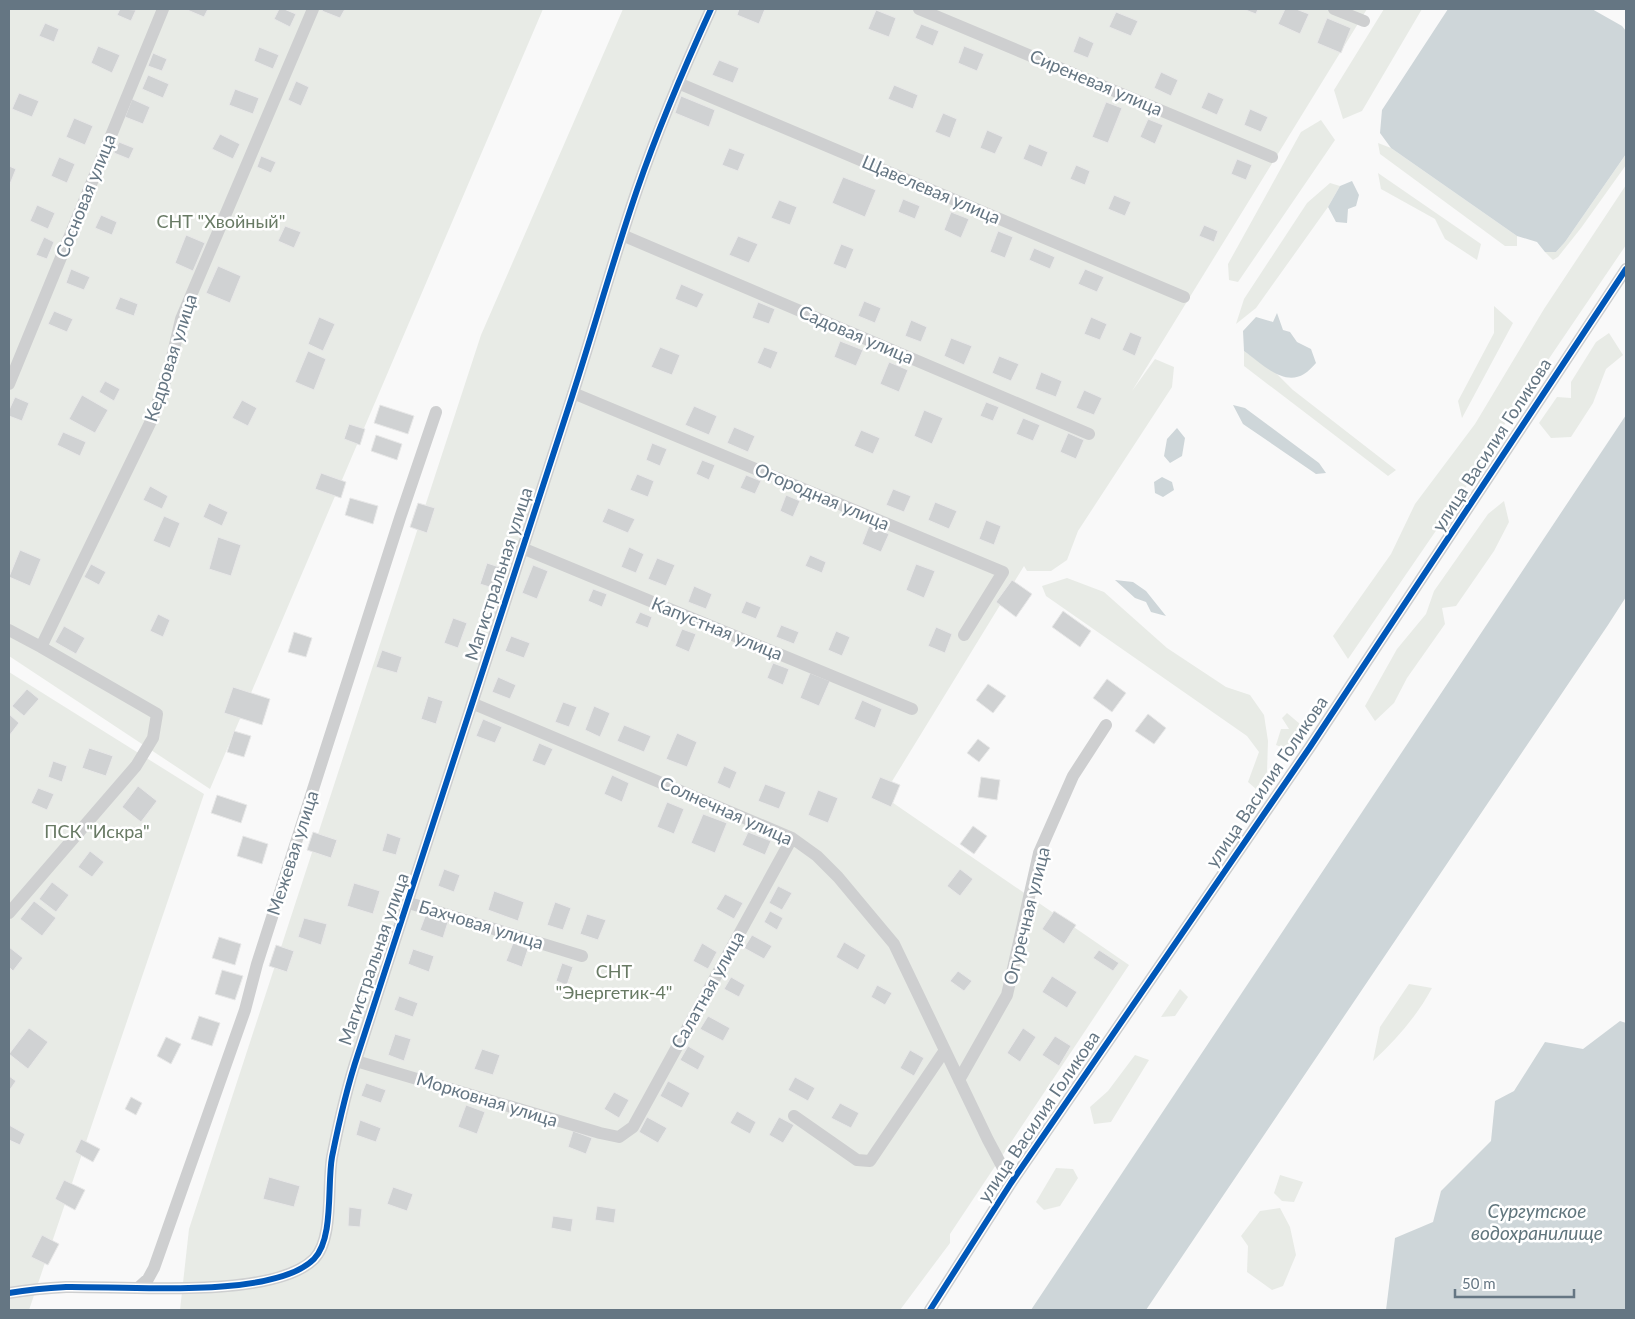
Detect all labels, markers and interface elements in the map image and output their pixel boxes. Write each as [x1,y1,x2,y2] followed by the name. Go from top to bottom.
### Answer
[1027,44,1166,120] street label: Сиреневая улица
[50,131,120,261] street label: Сосновая улица
[859,150,1004,228] street label: Щавелевая улица
[157,210,285,232] park label: СНТ "Хвойный"
[139,291,201,424] street label: Кедровая улица
[796,300,917,368] street label: Садовая улица
[1427,354,1555,535] street label: улица Василия Голикова
[752,458,893,534] street label: Огородная улица
[460,484,536,663] street label: Магистральная улица
[649,592,786,664] street label: Капустная улица
[1201,692,1332,871] street label: улица Василия Голикова
[657,771,796,849] street label: Солнечная улица
[262,788,323,918] street label: Межевая улица
[44,820,150,842] park label: ПСК "Искра"
[998,844,1054,987] street label: Огуречная улица
[333,870,413,1048] street label: Магистральная улица
[416,895,546,953] street label: Бахчовая улица
[666,927,749,1052] street label: Салатная улица
[555,960,673,1003] park label: СНТ "Энергетик-4"
[973,1027,1104,1206] street label: улица Василия Голикова
[414,1067,561,1131] street label: Морковная улица
[1471,1199,1603,1244] water label: Сургутское водохранилище
[1455,1266,1574,1298] scale bar
[1462,1274,1496,1292] text: 50 m

